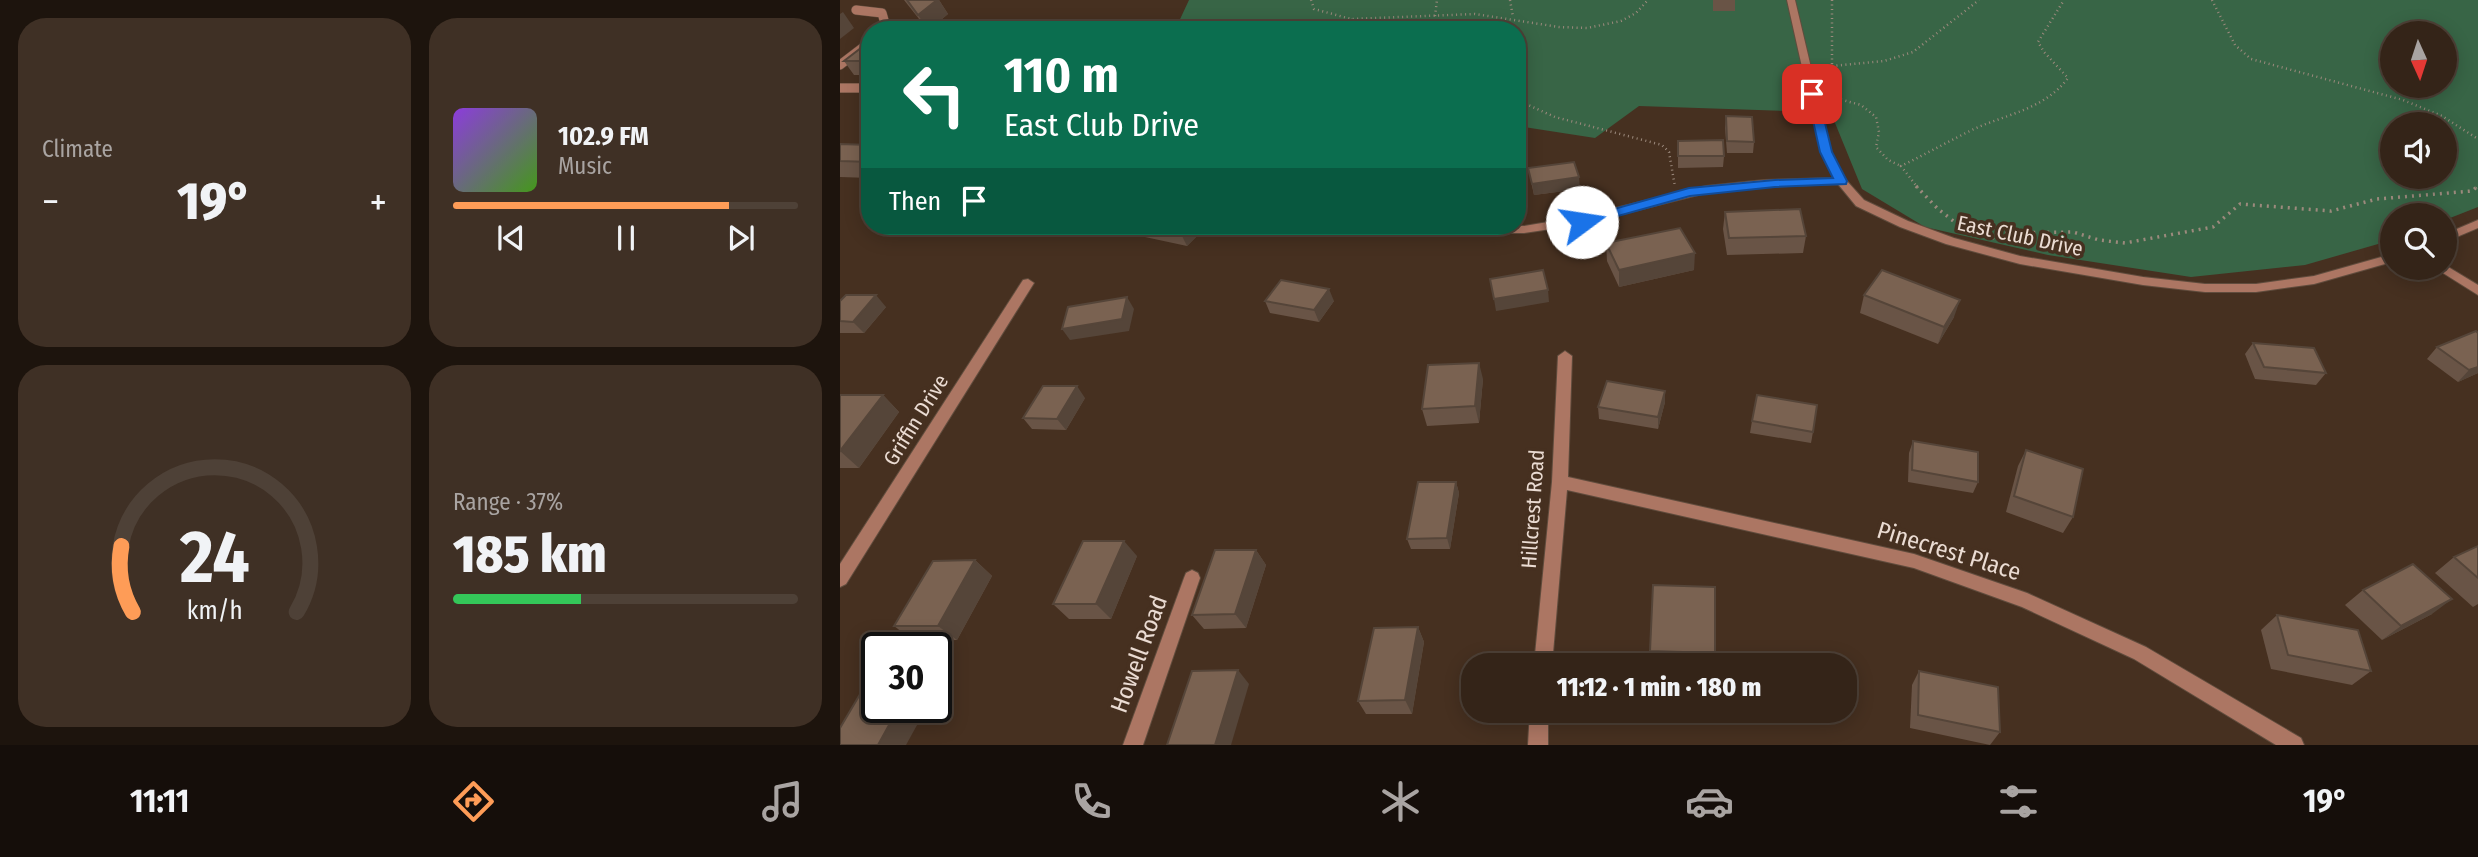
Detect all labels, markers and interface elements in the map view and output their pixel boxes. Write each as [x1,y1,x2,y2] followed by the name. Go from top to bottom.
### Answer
[2380,21,2457,98] north arrow
[2380,21,2457,280] map controls
[1004,46,1119,105] text: 110 m
[889,49,980,140] icon: left
[1782,64,1842,124] pin
[1793,75,1831,113] icon: arrive
[1004,106,1199,144] text: East Club Drive
[2380,112,2457,189] button: sound
[558,121,649,152] text: 102.9 FM
[42,135,113,163] text: Climate
[558,152,612,180] text: Music
[177,170,252,233] text: 19°
[42,179,59,225] text: −
[370,179,387,225] text: +
[955,182,993,220] icon: arrive
[1545,185,1619,259] position arrow
[889,186,941,217] text: Then
[2380,203,2457,280] button: search
[1955,210,2085,262] street label: East Club Drive
[492,219,530,257] icon: previous
[607,219,645,257] icon: pause
[722,219,760,257] icon: next
[878,370,954,470] street label: Griffin Drive
[1516,449,1550,569] street label: Hillcrest Road
[453,488,563,516] text: Range · 37%
[179,514,249,601] text: 24
[1874,516,2024,586] street label: Pinecrest Place
[453,523,607,586] text: 185 km
[1105,592,1173,716] street label: Howell Road
[187,596,242,626] text: km/h
[861,632,952,723] speed limit sign: 30
[1557,672,1761,703] text: 11:12 · 1 min · 180 m
[449,777,498,826] icon: directions
[758,777,807,826] icon: music
[1067,777,1116,826] icon: phone
[1376,777,1425,826] icon: climate
[1685,777,1734,826] icon: car
[1994,777,2043,826] icon: filters
[130,782,189,820] text: 11:11
[2303,782,2348,820] text: 19°

